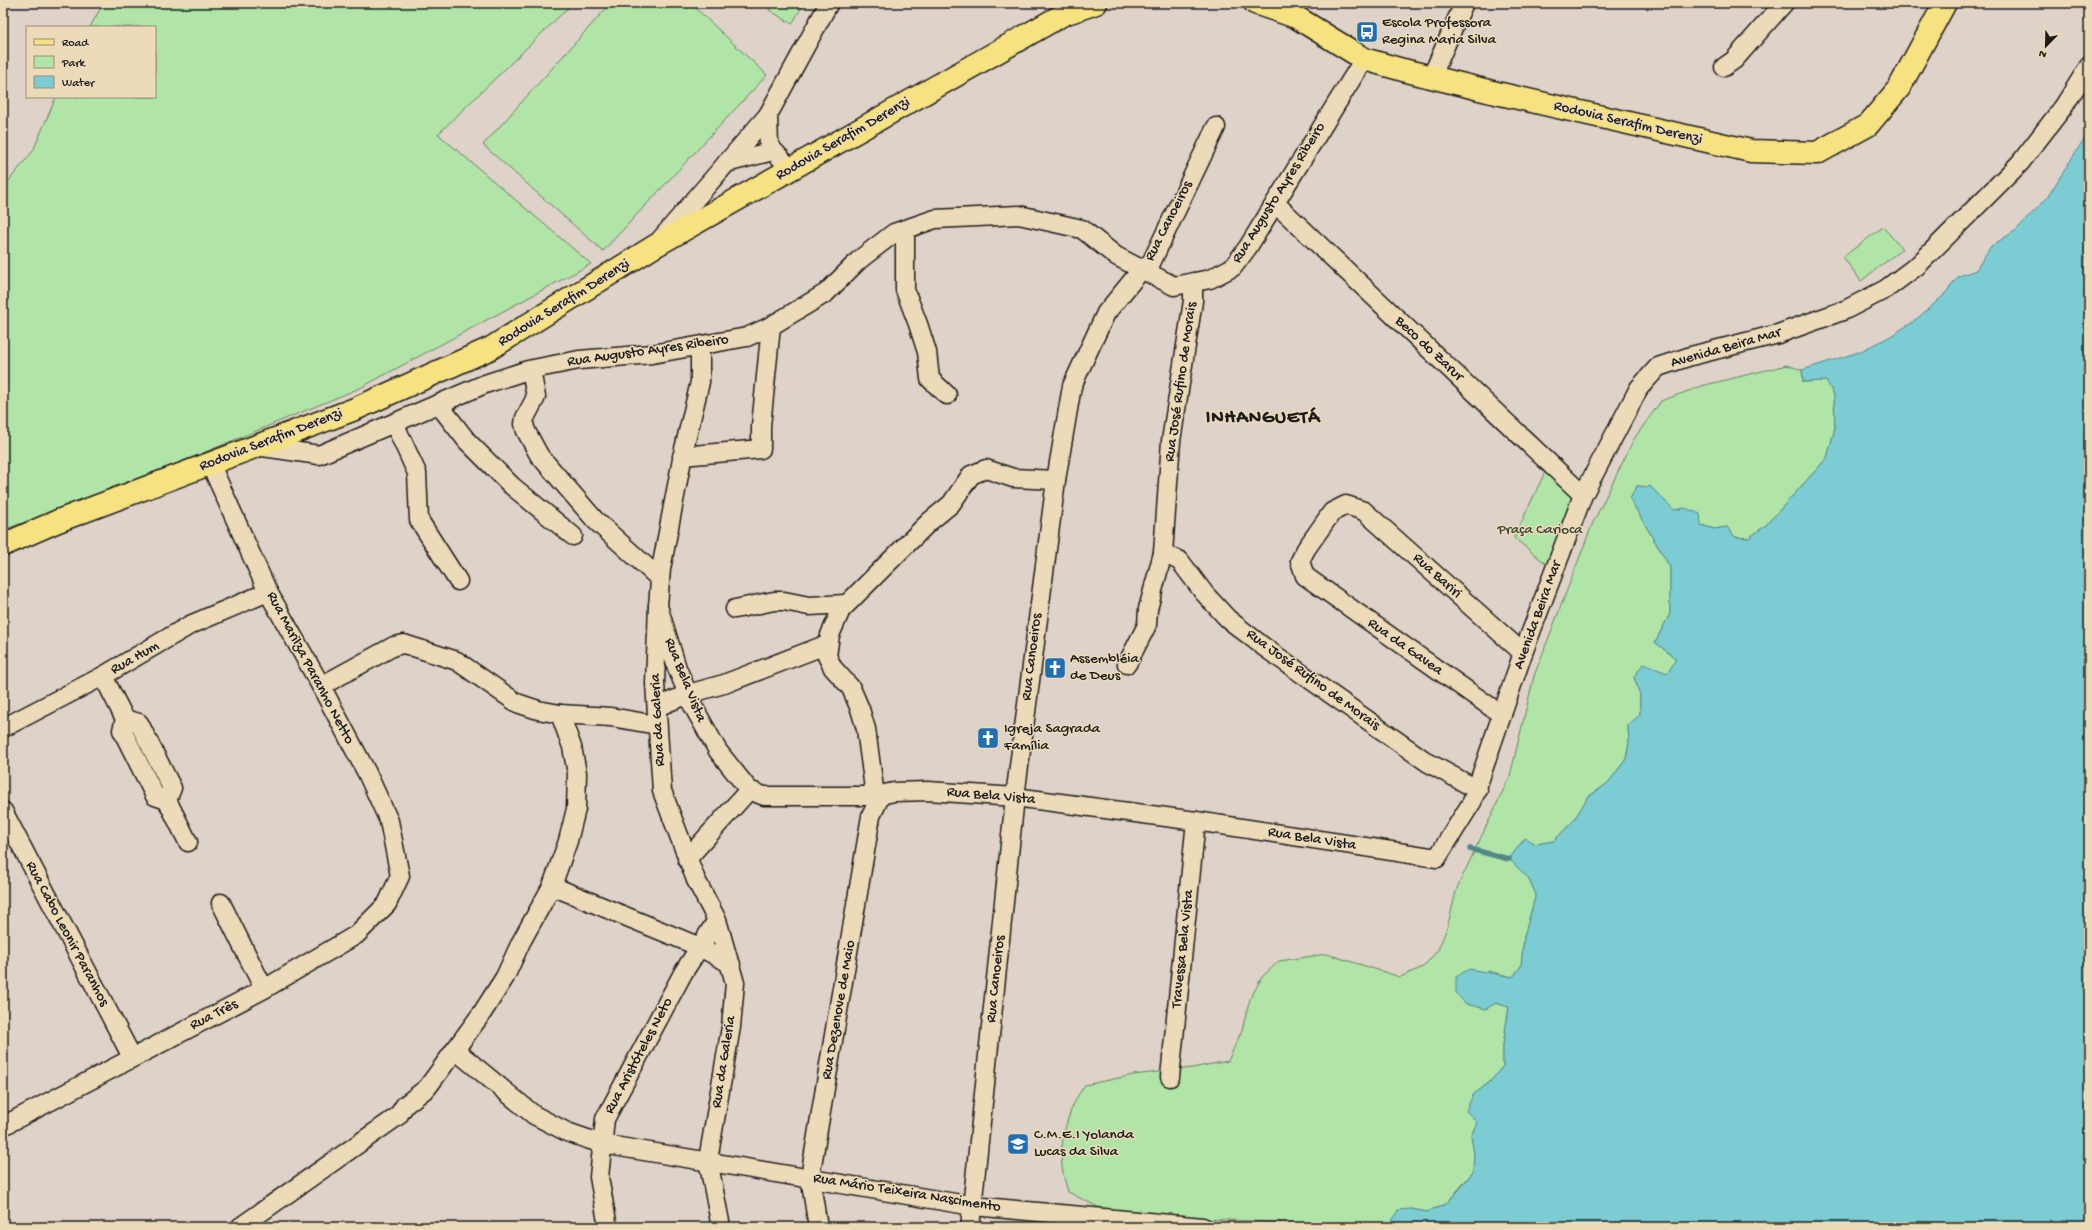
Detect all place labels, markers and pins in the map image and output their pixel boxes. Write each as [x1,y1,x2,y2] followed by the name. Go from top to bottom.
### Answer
[1382,14,1497,49] place label: Escola Professora Regina Maria Silva
[1354,19,1380,45] bus stop icon: Escola Professora Regina Maria Silva
[1070,650,1139,685] place label: Assembléia de Deus
[1042,655,1068,681] church icon: Assembléia de Deus
[1003,720,1101,755] place label: Igreja Sagrada Família
[975,725,1001,751] church icon: Igreja Sagrada Família
[1034,1126,1134,1161] place label: C.M.E.I Yolanda Lucas da Silva
[1005,1131,1031,1157] school or university icon: C.M.E.I Yolanda Lucas da Silva

